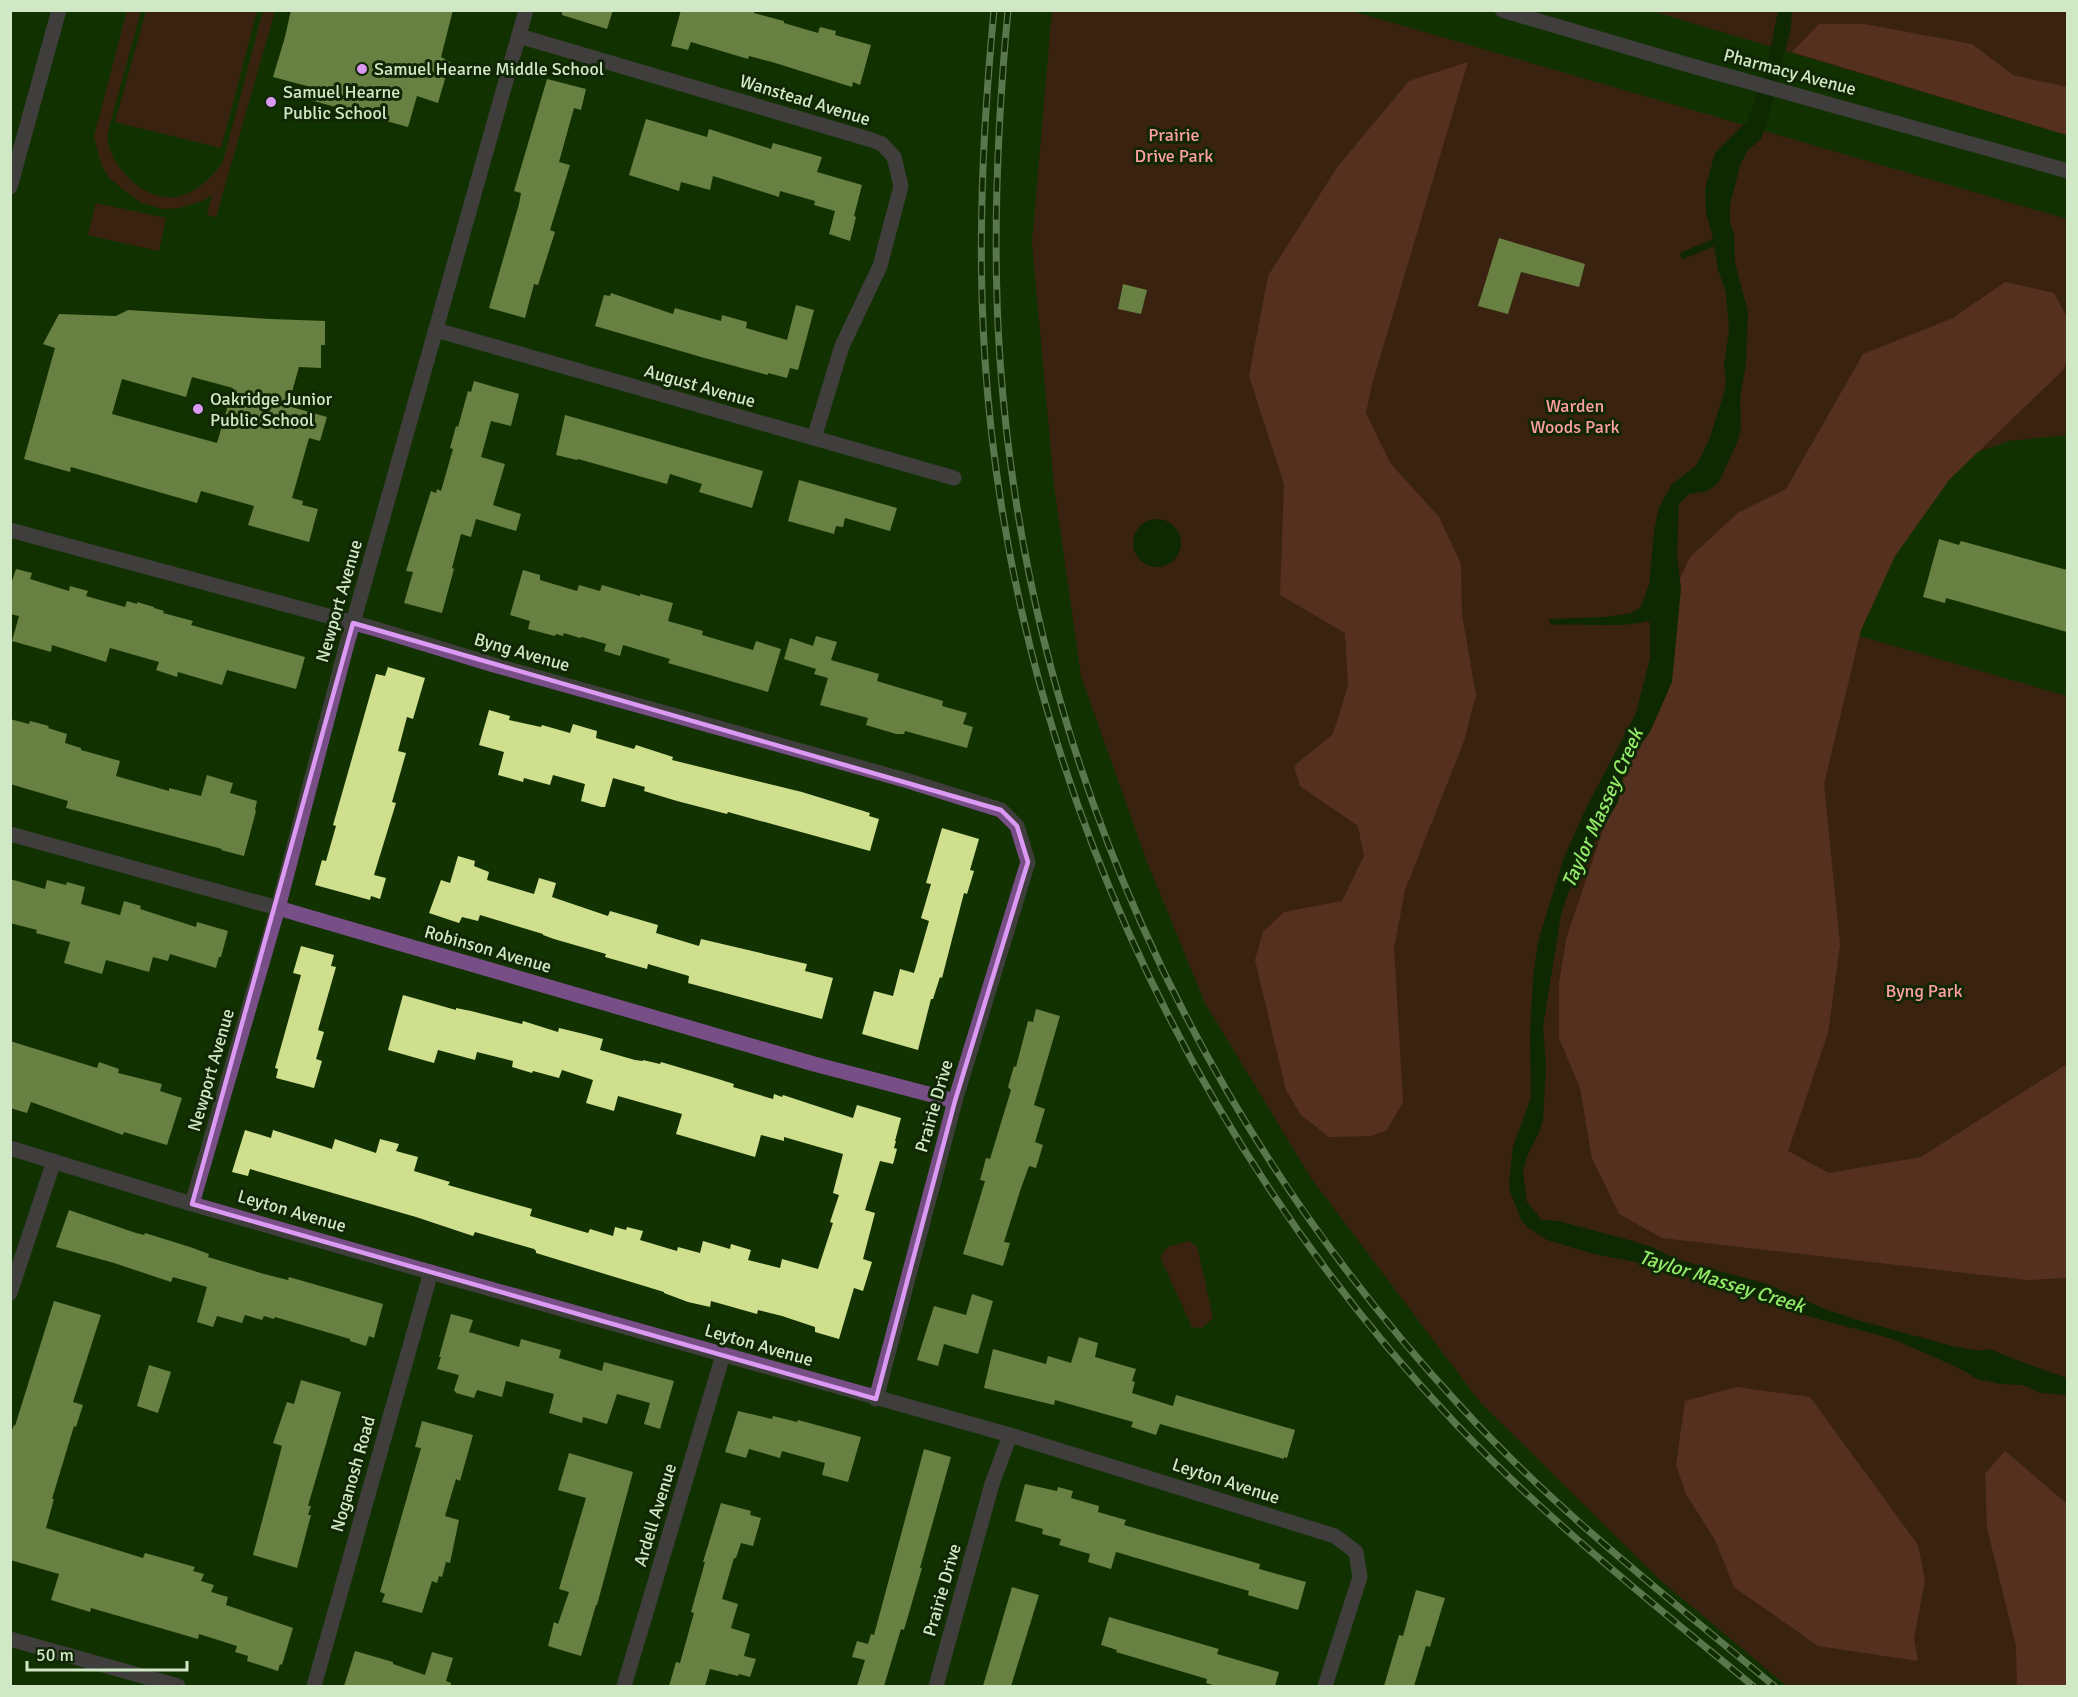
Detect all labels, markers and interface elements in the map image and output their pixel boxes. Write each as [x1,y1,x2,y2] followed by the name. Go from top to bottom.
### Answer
[1721,44,1859,100] street label: Pharmacy Avenue
[374,58,604,80] place label: Samuel Hearne Middle School
[355,62,369,76] marker: Samuel Hearne Middle School
[737,70,873,130] street label: Wanstead Avenue
[283,81,400,124] place label: Samuel Hearne Public School
[264,95,278,109] marker: Samuel Hearne Public School
[1135,124,1213,167] park label: Prairie Drive Park
[642,360,758,412] street label: August Avenue
[210,388,333,431] place label: Oakridge Junior Public School
[1530,395,1620,438] park label: Warden Woods Park
[191,402,205,416] marker: Oakridge Junior Public School
[311,537,367,665] street label: Newport Avenue
[472,628,572,676] street label: Byng Avenue
[1556,723,1650,892] water label: Taylor Massey Creek
[422,920,554,978] street label: Robinson Avenue
[1886,980,1962,1002] park label: Byng Park
[183,1006,239,1134] street label: Newport Avenue
[910,1057,958,1155] street label: Prairie Drive
[235,1185,349,1237] street label: Leyton Avenue
[1636,1244,1810,1319] water label: Taylor Massey Creek
[702,1319,816,1371] street label: Leyton Avenue
[326,1414,380,1534] street label: Noganosh Road
[1169,1453,1283,1509] street label: Leyton Avenue
[629,1461,681,1569] street label: Ardell Avenue
[918,1541,966,1639] street label: Prairie Drive
[27,1634,188,1672] scale bar
[36,1644,74,1666] text: 50 m

